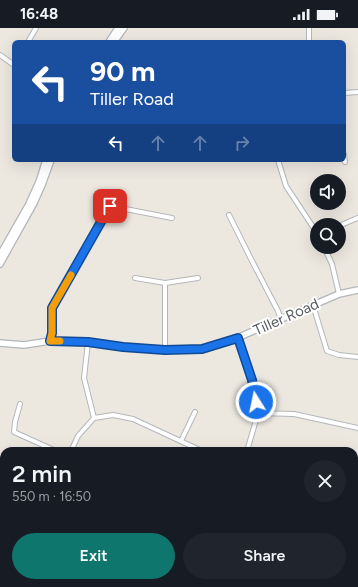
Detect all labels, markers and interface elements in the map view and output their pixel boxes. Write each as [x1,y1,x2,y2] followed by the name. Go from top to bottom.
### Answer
[20,5,58,23] text: 16:48
[90,54,155,88] text: 90 m
[24,56,76,108] icon: left
[90,88,174,110] text: Tiller Road
[105,132,127,154] icon: left
[147,132,169,154] icon: ahead
[189,132,211,154] icon: ahead
[231,132,253,154] icon: right
[310,174,346,254] map controls
[310,174,346,210] button: sound
[93,189,127,223] pin
[99,195,121,217] icon: arrive
[310,218,346,254] button: search
[250,295,322,339] street label: Tiller Road
[235,381,277,423] position arrow
[12,459,72,488] text: 2 min
[304,460,346,502] button: close
[12,489,91,504] text: 550 m · 16:50
[12,533,175,579] button: Exit
[183,533,346,579] button: Share

